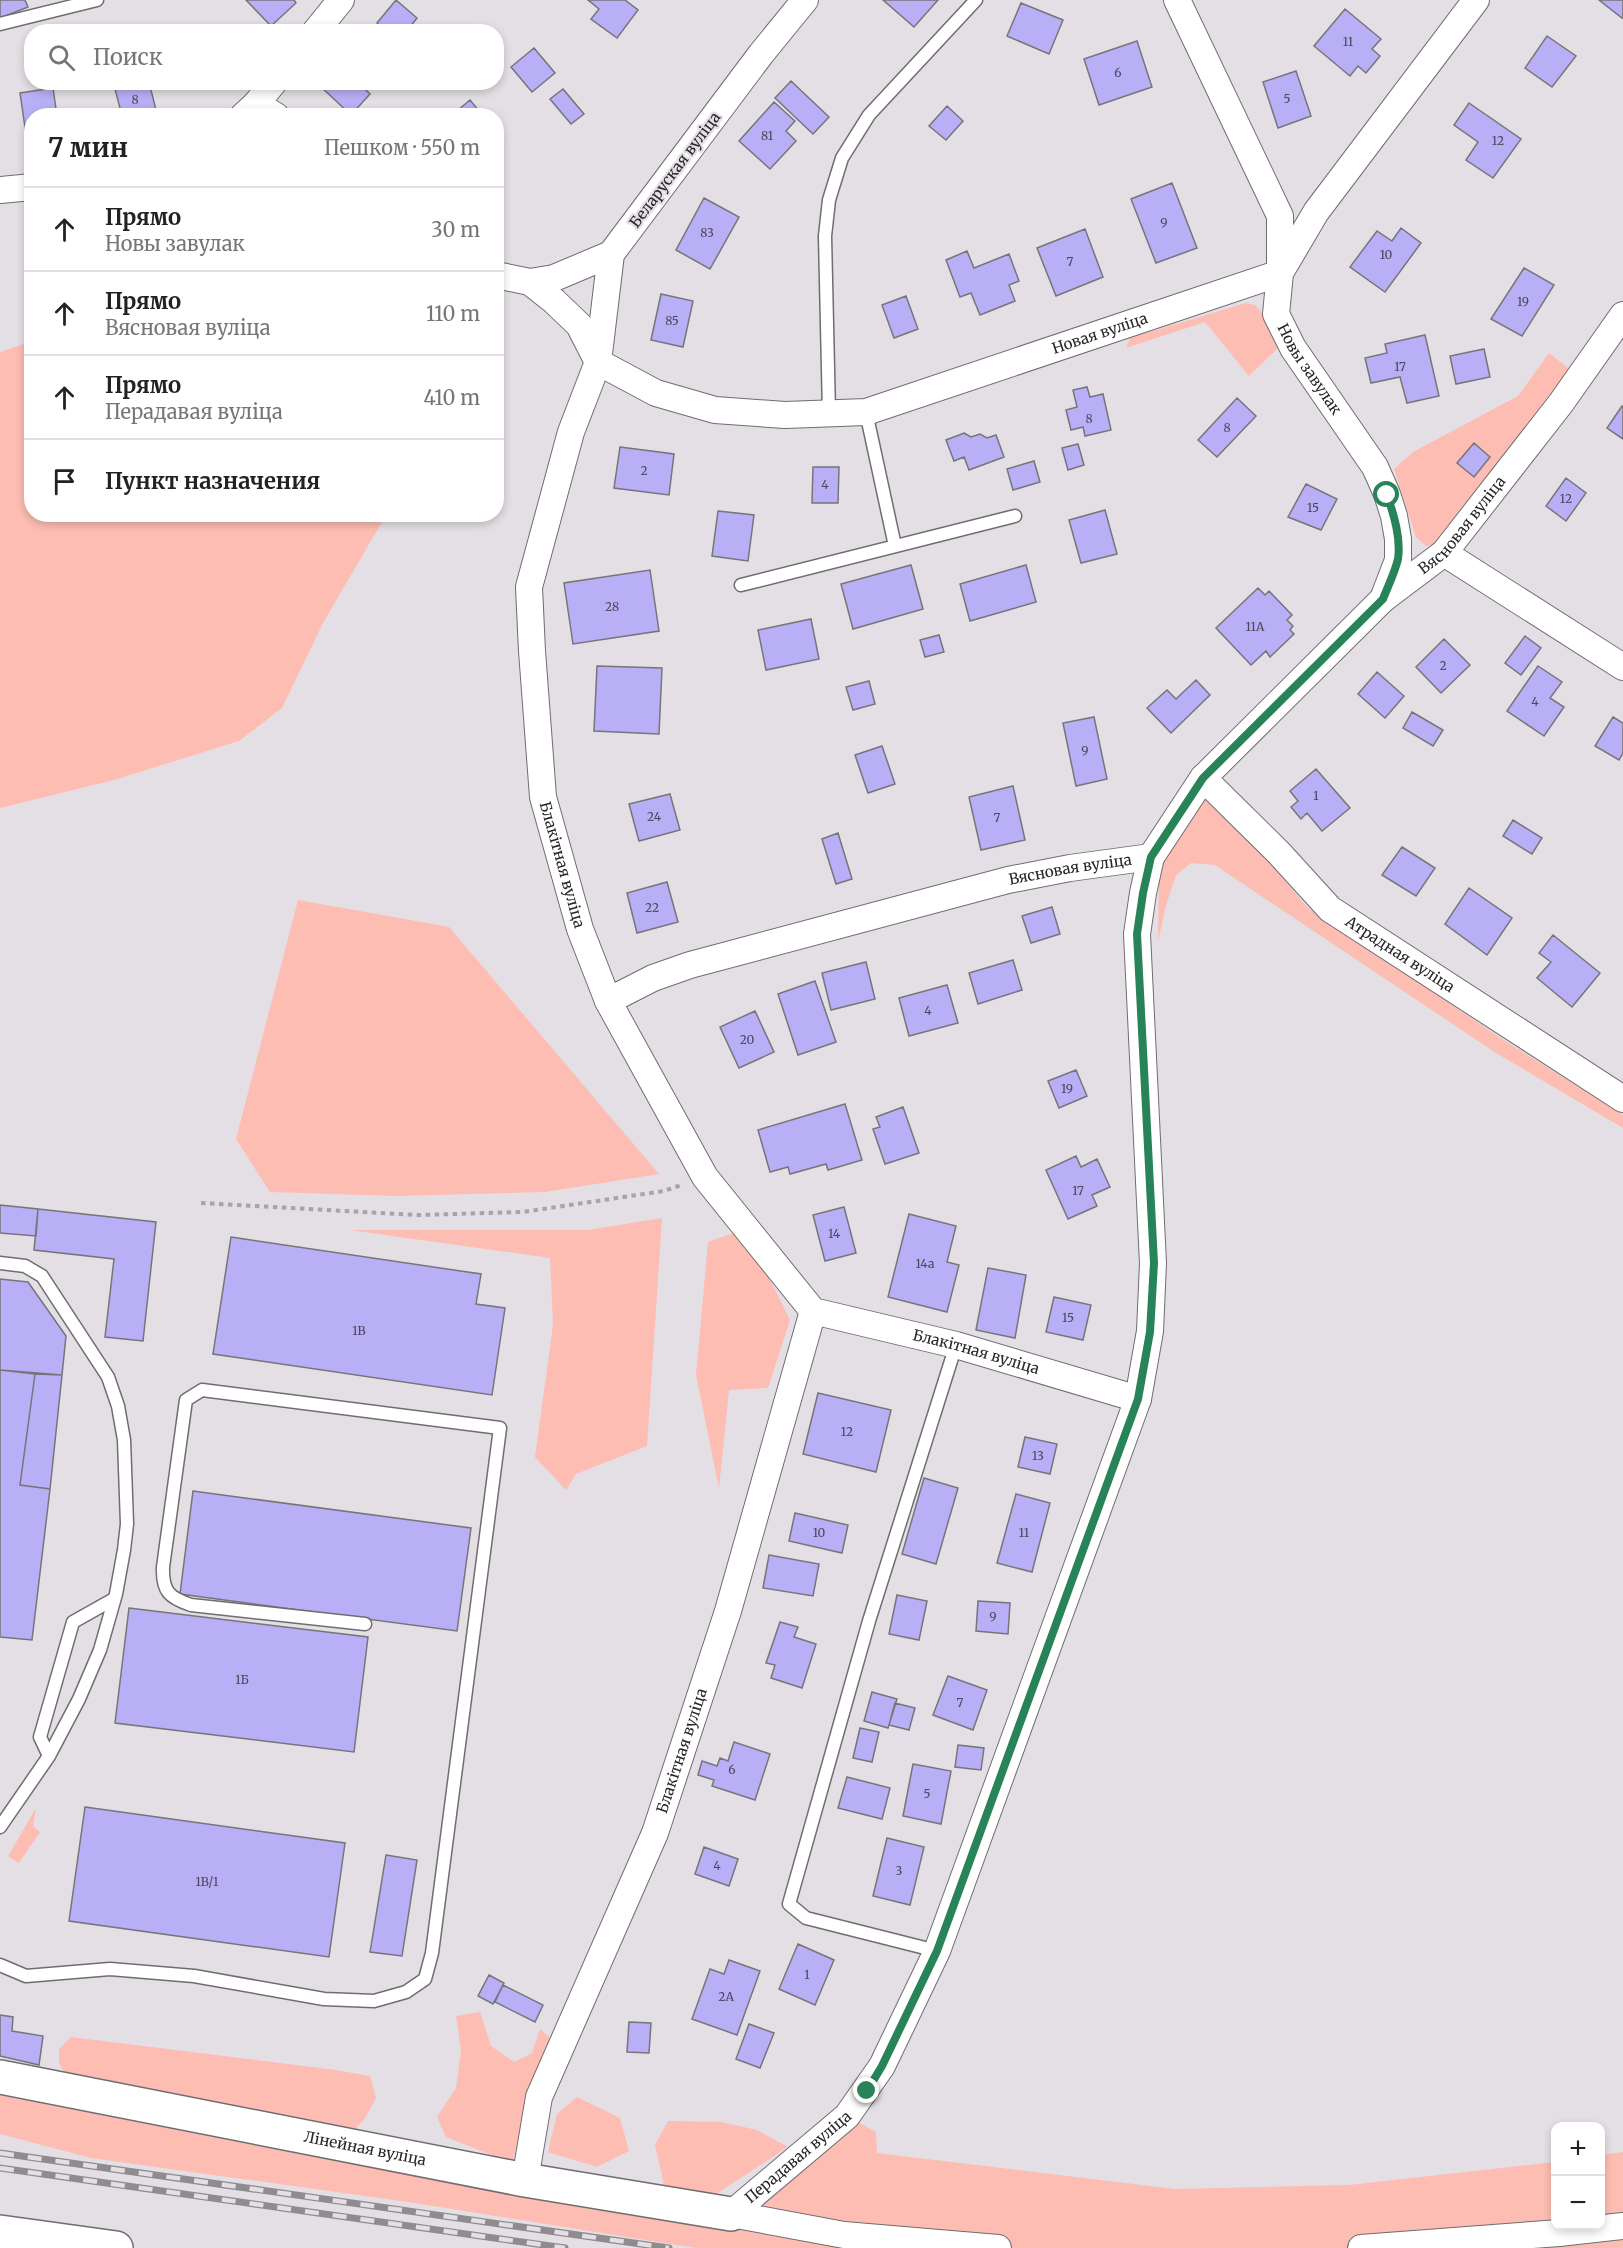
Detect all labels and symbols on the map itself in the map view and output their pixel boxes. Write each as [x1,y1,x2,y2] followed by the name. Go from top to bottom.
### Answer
[1343,34,1354,49] house number: 11
[1114,65,1122,80] house number: 6
[1283,91,1291,106] house number: 5
[131,92,139,107] house number: 8
[625,108,724,231] street label: Беларуская вуліца
[761,128,774,143] house number: 81
[1492,133,1504,148] house number: 12
[1160,215,1168,230] house number: 9
[700,225,714,240] house number: 83
[1380,247,1393,262] house number: 10
[1067,254,1074,269] house number: 7
[1517,294,1529,309] house number: 19
[1049,308,1150,358] street label: Новая вуліца
[665,313,679,328] house number: 85
[1273,320,1346,419] street label: Новы завулак
[1394,359,1406,374] house number: 17
[1085,411,1093,426] house number: 8
[1223,420,1231,435] house number: 8
[640,463,648,478] house number: 2
[1414,472,1509,578] street label: Вясновая вуліца
[821,477,829,492] house number: 4
[1373,481,1399,507] route start
[1560,491,1572,506] house number: 12
[1307,500,1319,515] house number: 15
[605,599,619,614] house number: 28
[1245,619,1265,634] house number: 11А
[1439,658,1447,673] house number: 2
[1531,694,1539,709] house number: 4
[1081,743,1089,758] house number: 9
[1313,788,1319,803] house number: 1
[536,799,589,930] street label: Блакітная вуліца
[647,809,662,824] house number: 24
[994,810,1001,825] house number: 7
[1007,850,1133,889] street label: Вясновая вуліца
[645,900,659,915] house number: 22
[1341,911,1458,996] street label: Атрадная вуліца
[924,1003,932,1018] house number: 4
[740,1032,755,1047] house number: 20
[1061,1081,1073,1096] house number: 19
[1072,1183,1084,1198] house number: 17
[828,1226,841,1241] house number: 14
[916,1256,935,1271] house number: 14а
[1062,1310,1074,1325] house number: 15
[352,1323,366,1338] house number: 1В
[911,1325,1042,1378] street label: Блакітная вуліца
[841,1424,853,1439] house number: 12
[1032,1448,1044,1463] house number: 13
[813,1525,826,1540] house number: 10
[1019,1525,1030,1540] house number: 11
[989,1609,997,1624] house number: 9
[235,1672,249,1687] house number: 1Б
[652,1686,711,1816] street label: Блакітная вуліца
[957,1695,964,1710] house number: 7
[728,1762,736,1777] house number: 6
[923,1786,931,1801] house number: 5
[713,1858,721,1873] house number: 4
[896,1863,903,1878] house number: 3
[196,1874,219,1889] house number: 1В/1
[804,1967,810,1982] house number: 1
[718,1989,734,2004] house number: 2А
[853,2077,879,2103] route end
[741,2107,855,2207] street label: Перадавая вуліца
[302,2127,428,2169] street label: Лінейная вуліца

